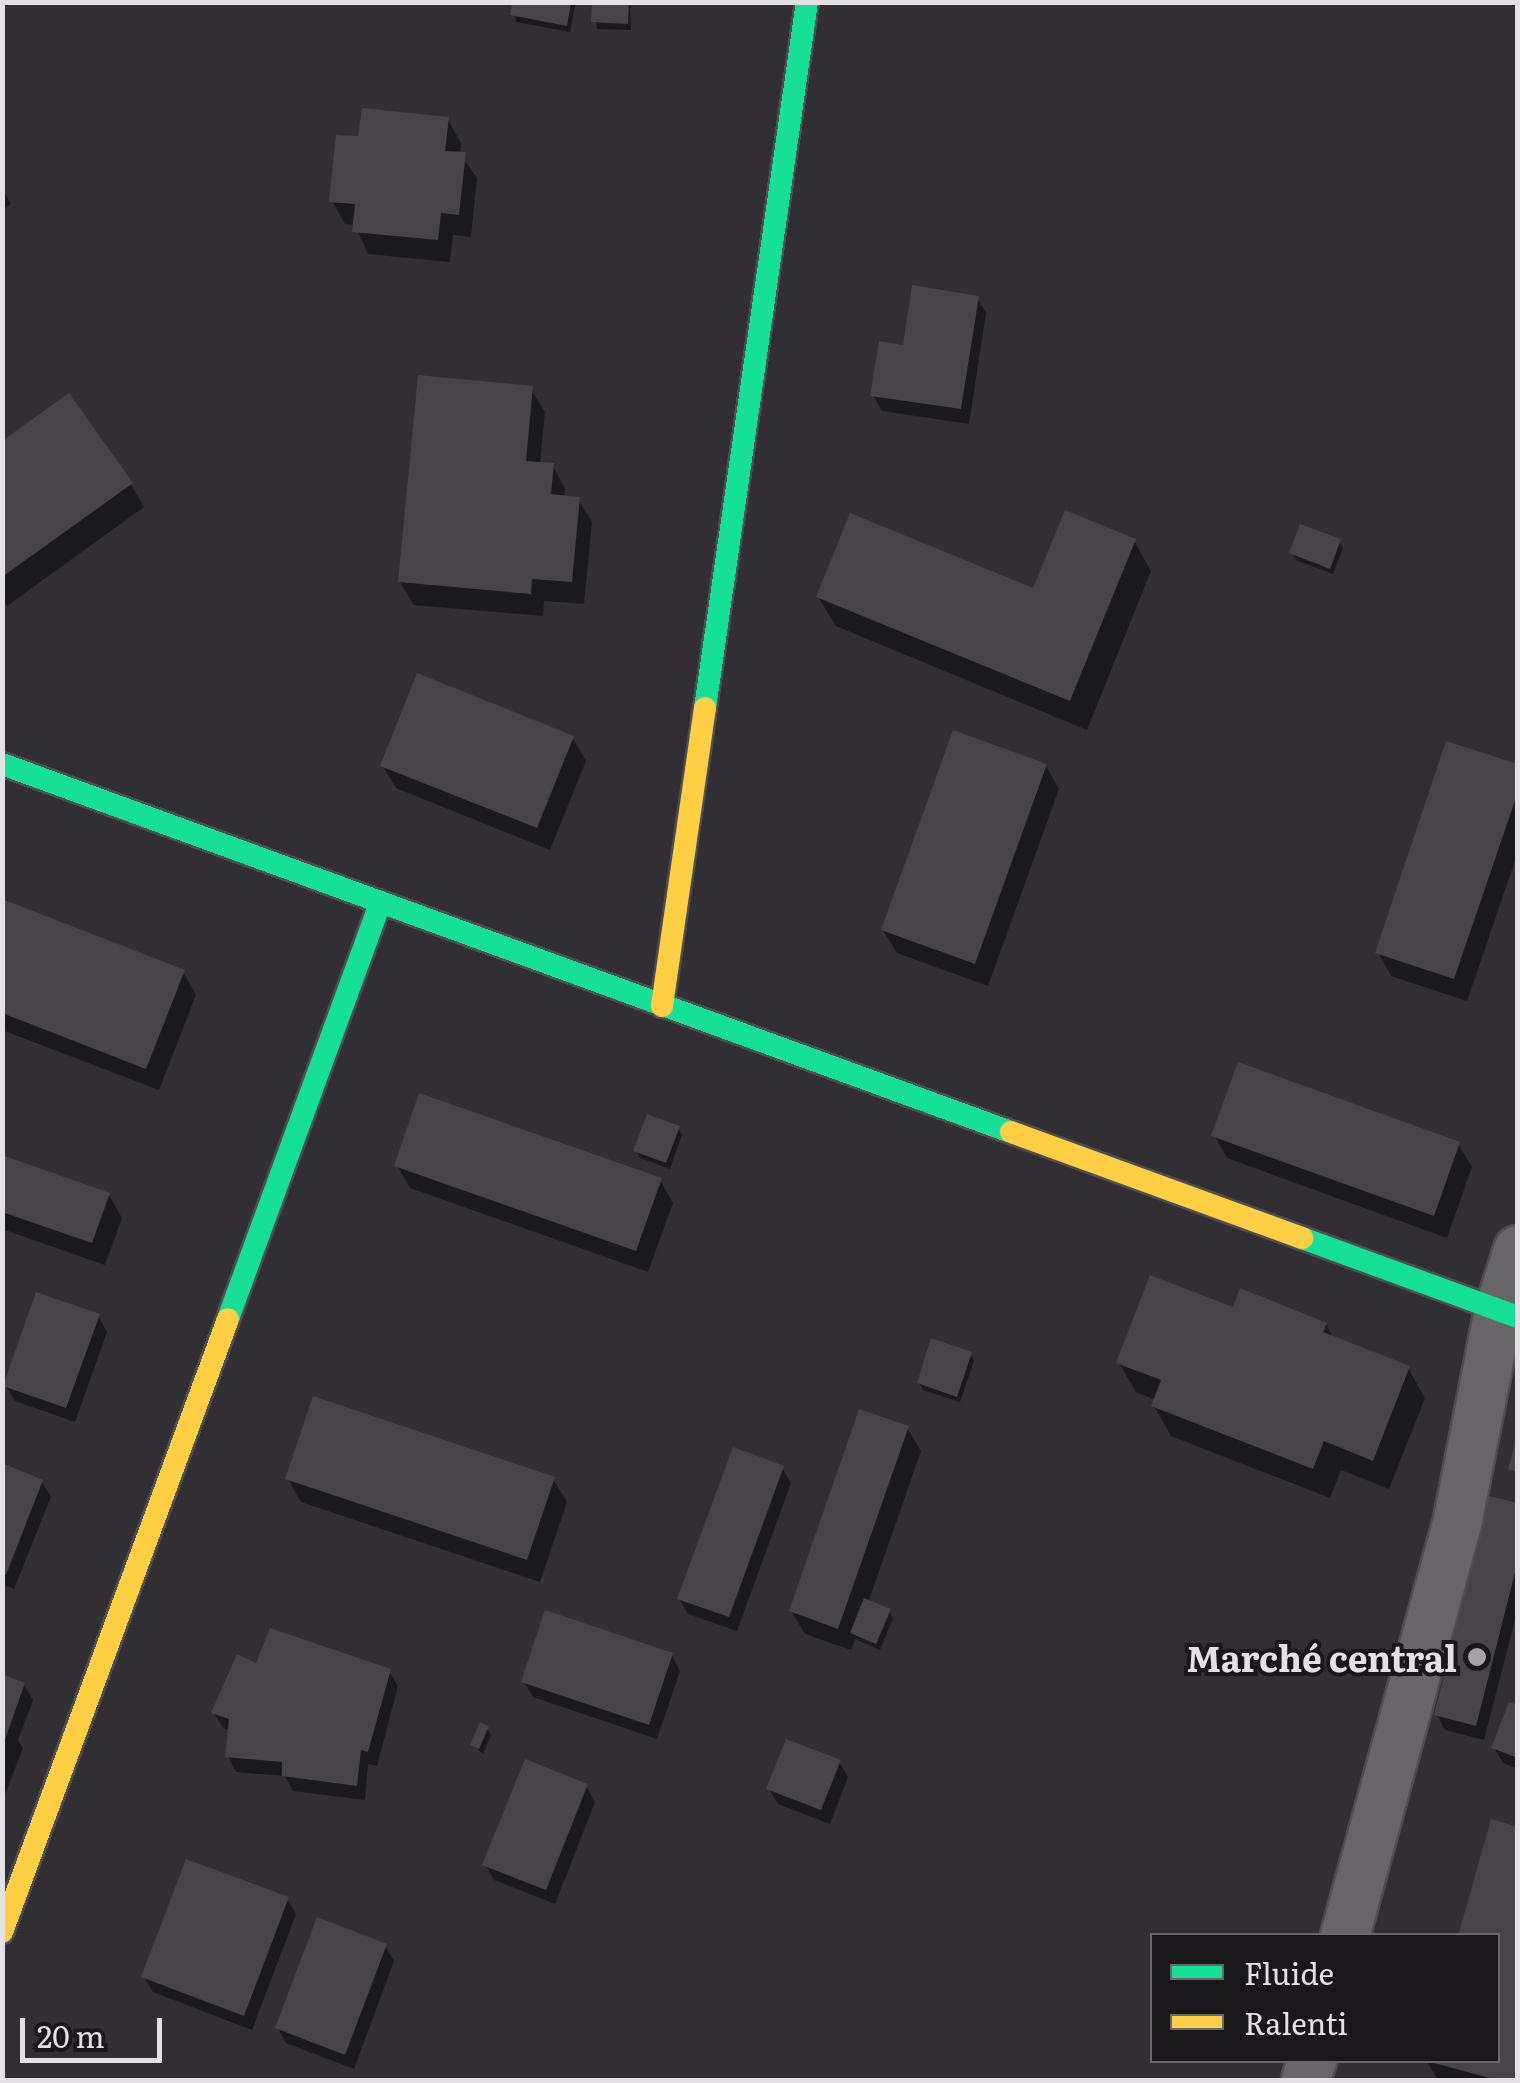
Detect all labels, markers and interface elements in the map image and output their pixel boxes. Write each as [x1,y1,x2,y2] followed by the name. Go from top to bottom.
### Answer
[1187,1636,1457,1678] place label: Marché central
[1466,1646,1488,1668] marker: Marché central
[1150,1933,1500,2063] legend
[1244,1950,1334,1994] text: Fluide
[25,1998,168,2060] scale bar
[1244,2000,1348,2044] text: Ralenti
[37,2013,105,2057] text: 20 m

